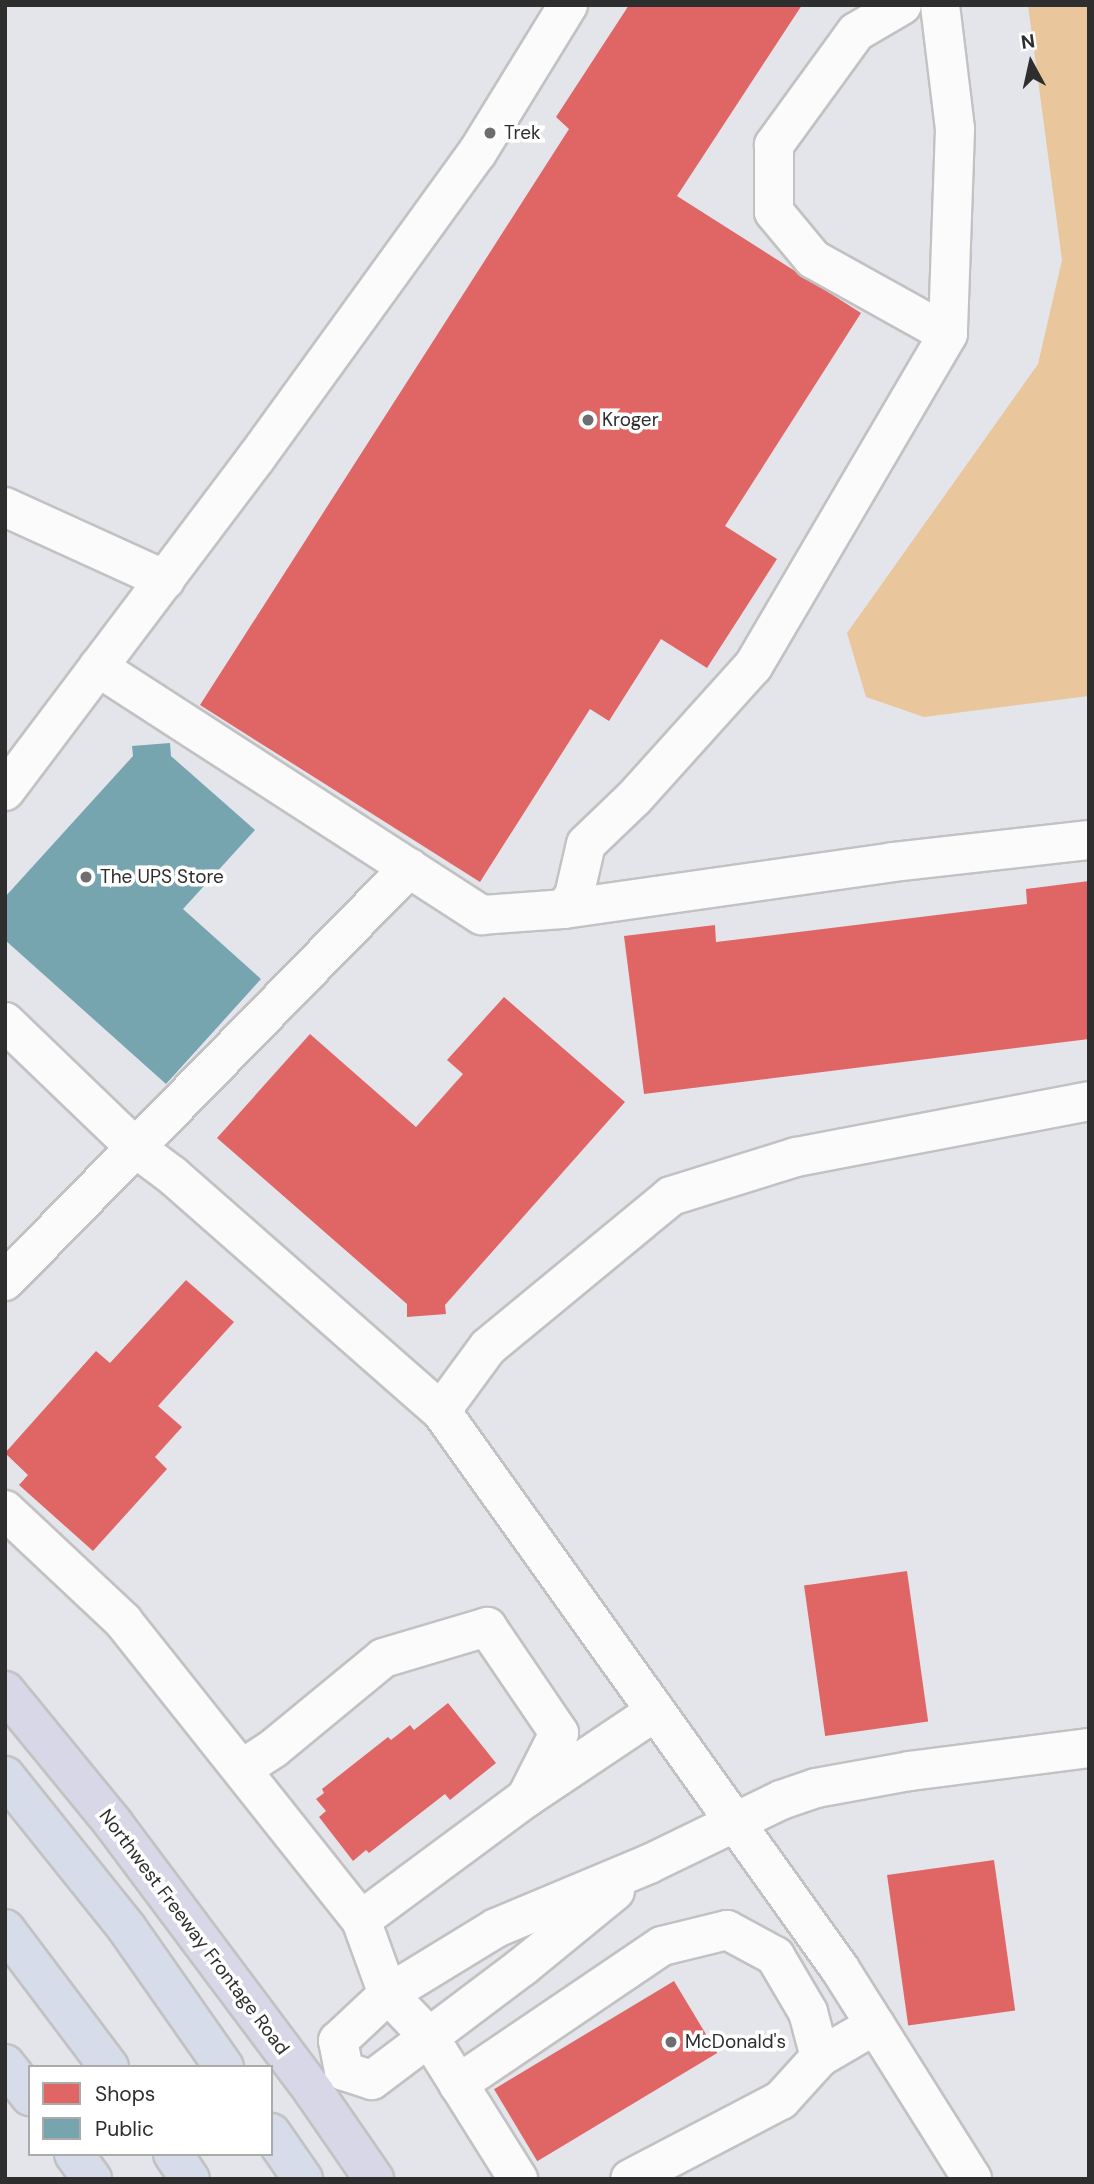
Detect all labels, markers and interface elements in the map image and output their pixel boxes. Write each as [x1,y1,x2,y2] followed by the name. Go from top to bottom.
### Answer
[996,28,1066,98] north arrow
[1019,28,1037,55] text: N
[504,122,541,144] place label: Trek
[482,125,498,141] marker: Trek
[602,409,659,431] place label: Kroger
[580,412,596,428] marker: Kroger
[100,866,224,888] place label: The UPS Store
[78,869,94,885] marker: The UPS Store
[94,1805,294,2059] street label: Northwest Freeway Frontage Road
[685,2031,786,2053] place label: McDonald's
[663,2034,679,2050] marker: McDonald's
[28,2065,273,2156] legend
[95,2080,155,2108] text: Shops
[95,2115,154,2143] text: Public

